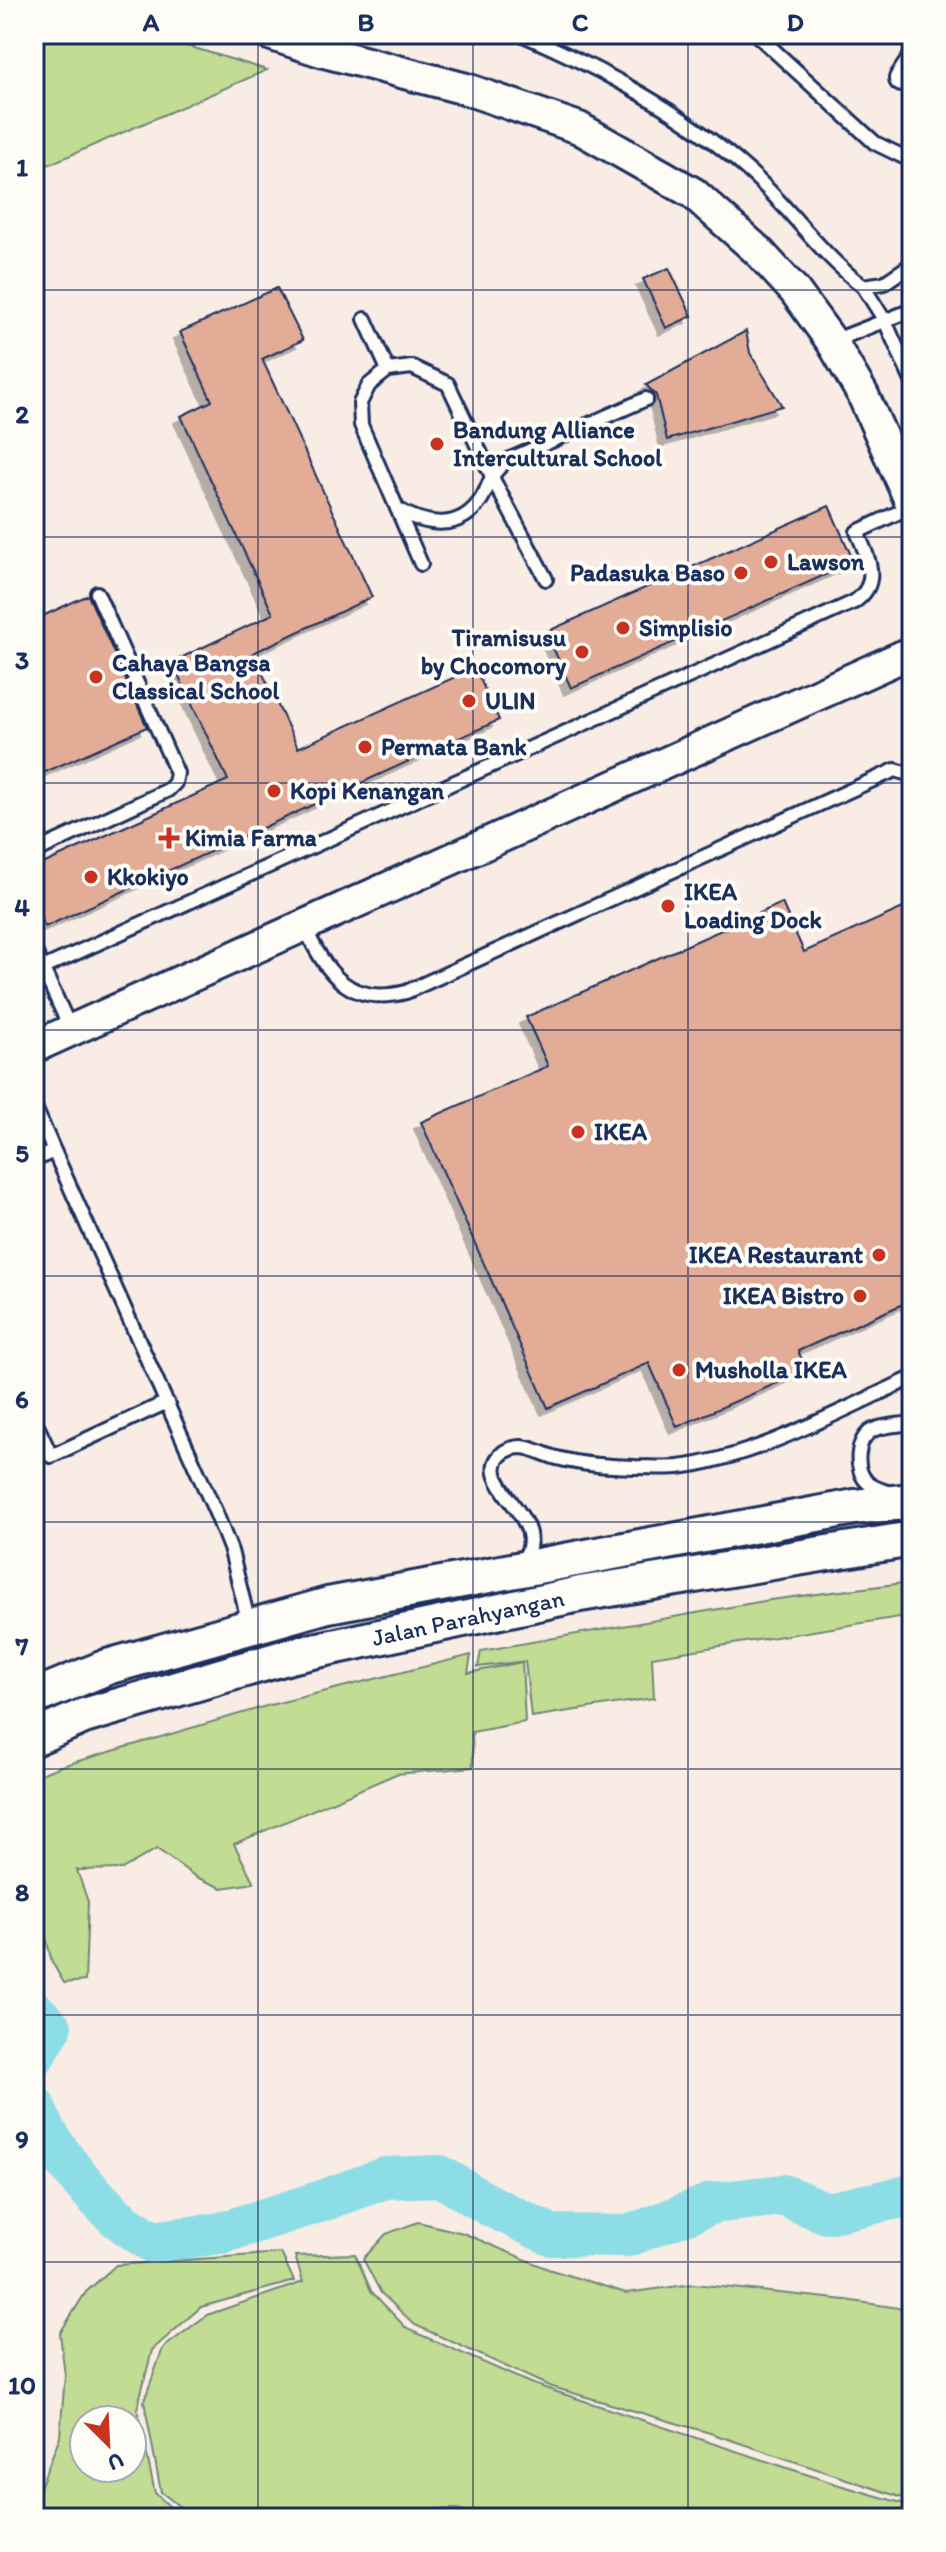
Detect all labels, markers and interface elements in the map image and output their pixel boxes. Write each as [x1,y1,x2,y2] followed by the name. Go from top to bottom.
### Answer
[142,6,160,38] text: A
[358,6,375,38] text: B
[572,6,589,38] text: C
[786,6,804,38] text: D
[16,151,28,183] text: 1
[15,398,29,430] text: 2
[453,415,662,472] place label: Bandung Alliance Intercultural School
[428,435,446,453] marker: Bandung Alliance Intercultural School
[787,547,865,576] place label: Lawson
[762,553,780,571] marker: Lawson
[570,558,725,587] place label: Padasuka Baso
[732,564,750,582] marker: Padasuka Baso
[639,613,733,643] place label: Simplisio
[614,619,632,637] marker: Simplisio
[421,623,567,681] place label: Tiramisusu by Chocomory
[573,643,591,661] marker: Tiramisusu by Chocomory
[15,644,29,676] text: 3
[112,648,279,705] place label: Cahaya Bangsa Classical School
[87,668,105,686] marker: Cahaya Bangsa Classical School
[485,686,535,715] place label: ULIN
[460,692,478,710] marker: ULIN
[381,732,528,761] place label: Permata Bank
[356,738,374,756] marker: Permata Bank
[290,776,444,806] place label: Kopi Kenangan
[265,782,283,800] marker: Kopi Kenangan
[185,823,317,852] place label: Kimia Farma
[160,829,178,847] marker: Kimia Farma
[107,862,189,892] place label: Kkokiyo
[82,868,100,886] marker: Kkokiyo
[684,877,822,935] place label: IKEA Loading Dock
[14,891,30,923] text: 4
[659,897,677,915] marker: IKEA Loading Dock
[594,1117,648,1146] place label: IKEA
[569,1123,587,1141] marker: IKEA
[15,1137,29,1169] text: 5
[689,1240,863,1269] place label: IKEA Restaurant
[870,1246,888,1264] marker: IKEA Restaurant
[723,1281,844,1310] place label: IKEA Bistro
[851,1287,869,1305] marker: IKEA Bistro
[695,1355,847,1384] place label: Musholla IKEA
[670,1361,688,1379] marker: Musholla IKEA
[15,1383,29,1415] text: 6
[369,1583,567,1652] street label: Jalan Parahyangan
[15,1630,29,1662] text: 7
[15,1876,29,1908] text: 8
[15,2123,29,2155] text: 9
[8,2369,36,2401] text: 10
[68,2404,148,2484] north arrow
[104,2447,128,2477] text: U

